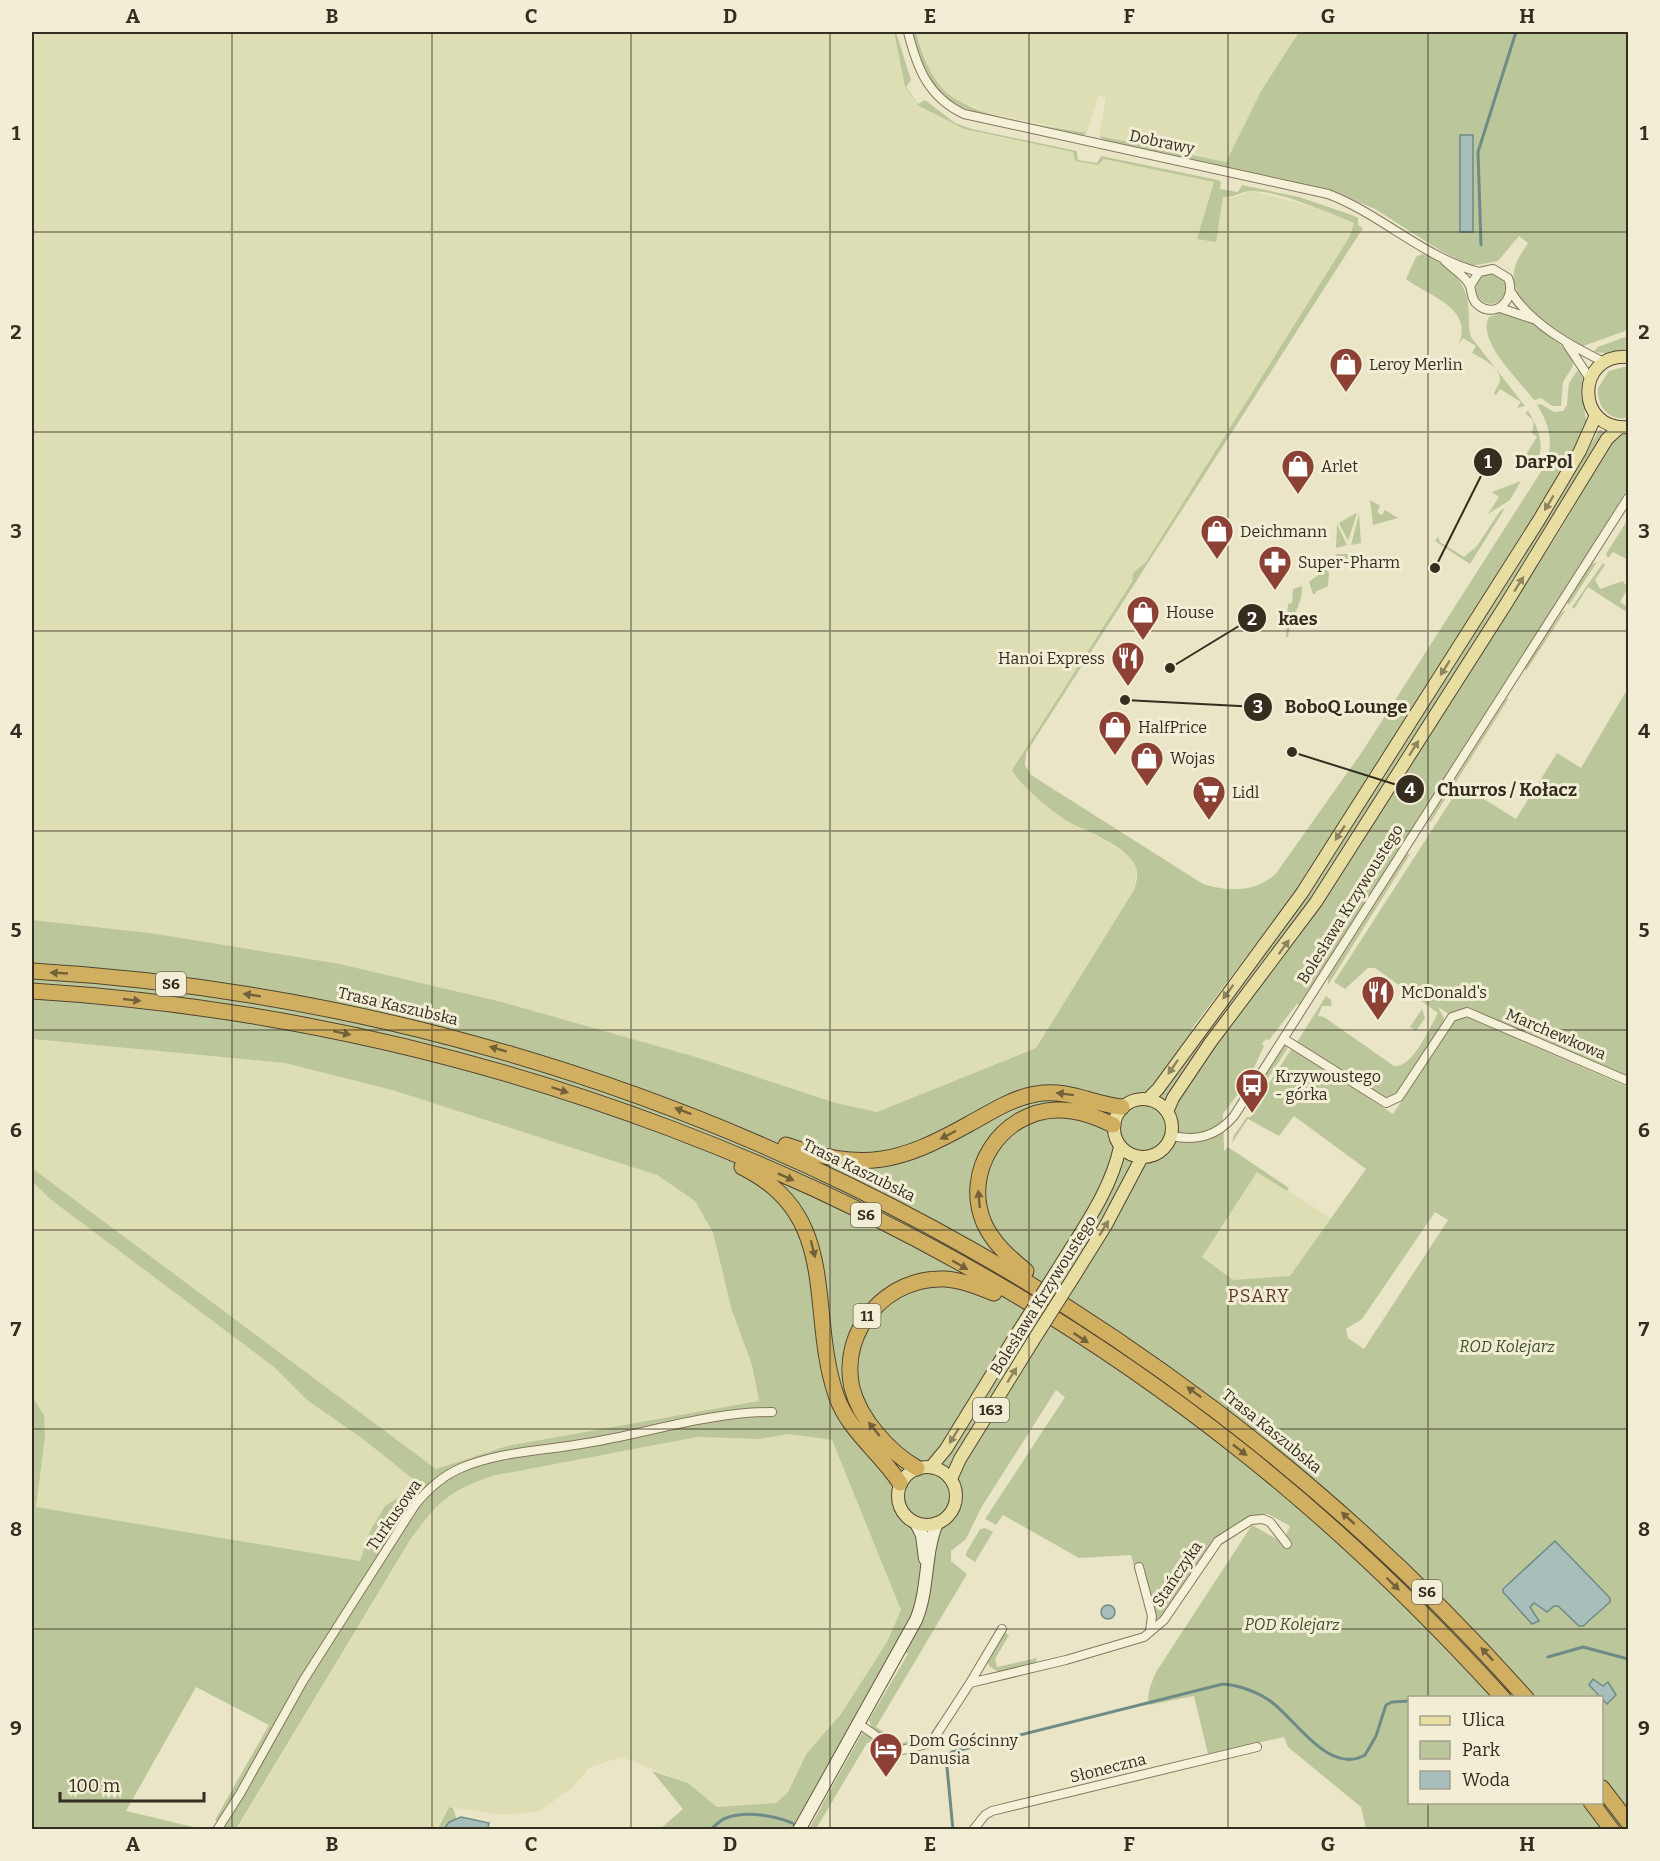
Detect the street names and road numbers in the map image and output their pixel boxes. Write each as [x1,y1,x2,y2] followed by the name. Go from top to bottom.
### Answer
[1128,126,1197,158] street label: Dobrawy
[1293,821,1407,987] street label: Bolesława Krzywoustego
[156,972,186,996] road number: S6
[336,983,460,1029] street label: Trasa Kaszubska
[1503,1004,1609,1064] street label: Marchewkowa
[800,1135,919,1206] street label: Trasa Kaszubska
[851,1203,881,1227] road number: S6
[986,1212,1100,1378] street label: Bolesława Krzywoustego
[854,1304,880,1328] road number: 11
[1218,1385,1326,1477] street label: Trasa Kaszubska
[973,1398,1009,1422] road number: 163
[363,1476,426,1554] street label: Turkusowa
[1148,1537,1206,1611] street label: Stańczyka
[1412,1580,1442,1604] road number: S6
[1068,1749,1148,1787] street label: Słoneczna

